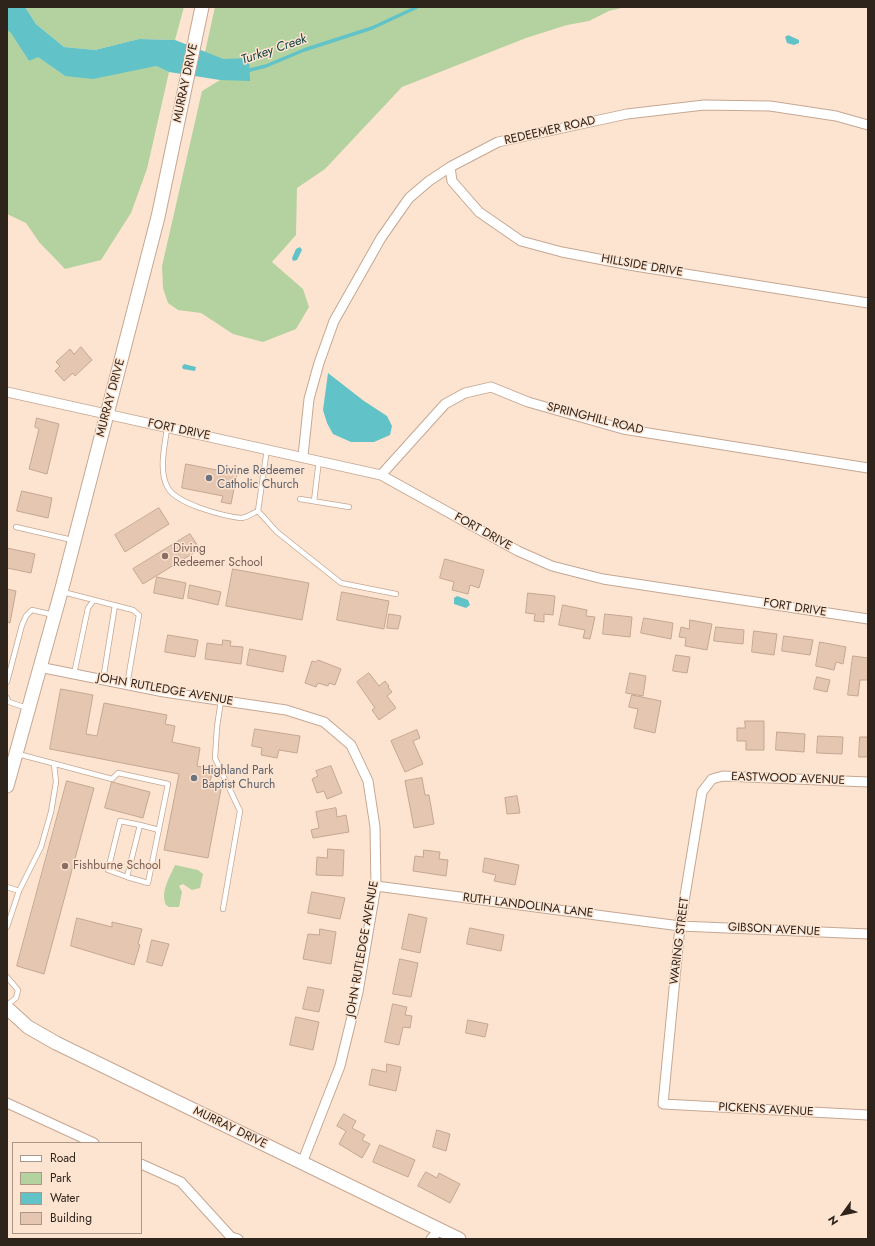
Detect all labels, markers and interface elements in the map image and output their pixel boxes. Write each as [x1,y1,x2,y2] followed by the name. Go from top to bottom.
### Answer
[239,32,309,68] water label: Turkey Creek
[171,42,201,124] street label: MURRAY DRIVE
[503,113,597,149] street label: REDEEMER ROAD
[600,252,684,280] street label: HILLSIDE DRIVE
[94,357,128,439] street label: MURRAY DRIVE
[545,400,645,438] street label: SPRINGHILL ROAD
[146,416,212,444] street label: FORT DRIVE
[217,464,305,492] place label: Divine Redeemer Catholic Church
[204,473,214,483] marker: Divine Redeemer Catholic Church
[452,510,514,554] street label: FORT DRIVE
[173,542,263,570] place label: Diving Redeemer School
[160,551,170,561] marker: Diving Redeemer School
[762,596,828,620] street label: FORT DRIVE
[96,671,234,709] street label: JOHN RUTLEDGE AVENUE
[202,764,275,792] place label: Highland Park Baptist Church
[731,770,845,788] street label: EASTWOOD AVENUE
[189,773,199,783] marker: Highland Park Baptist Church
[73,859,161,873] place label: Fishburne School
[60,861,70,871] marker: Fishburne School
[344,880,382,1018] street label: JOHN RUTLEDGE AVENUE
[462,891,594,921] street label: RUTH LANDOLINA LANE
[667,896,693,986] street label: WARING STREET
[727,920,821,940] street label: GIBSON AVENUE
[718,1100,814,1120] street label: PICKENS AVENUE
[191,1104,269,1152] street label: MURRAY DRIVE
[12,1142,142,1234] legend
[50,1149,76,1167] text: Road
[50,1169,71,1187] text: Park
[50,1189,80,1207] text: Water
[823,1194,863,1234] north arrow
[50,1209,92,1227] text: Building
[824,1213,842,1229] text: N

